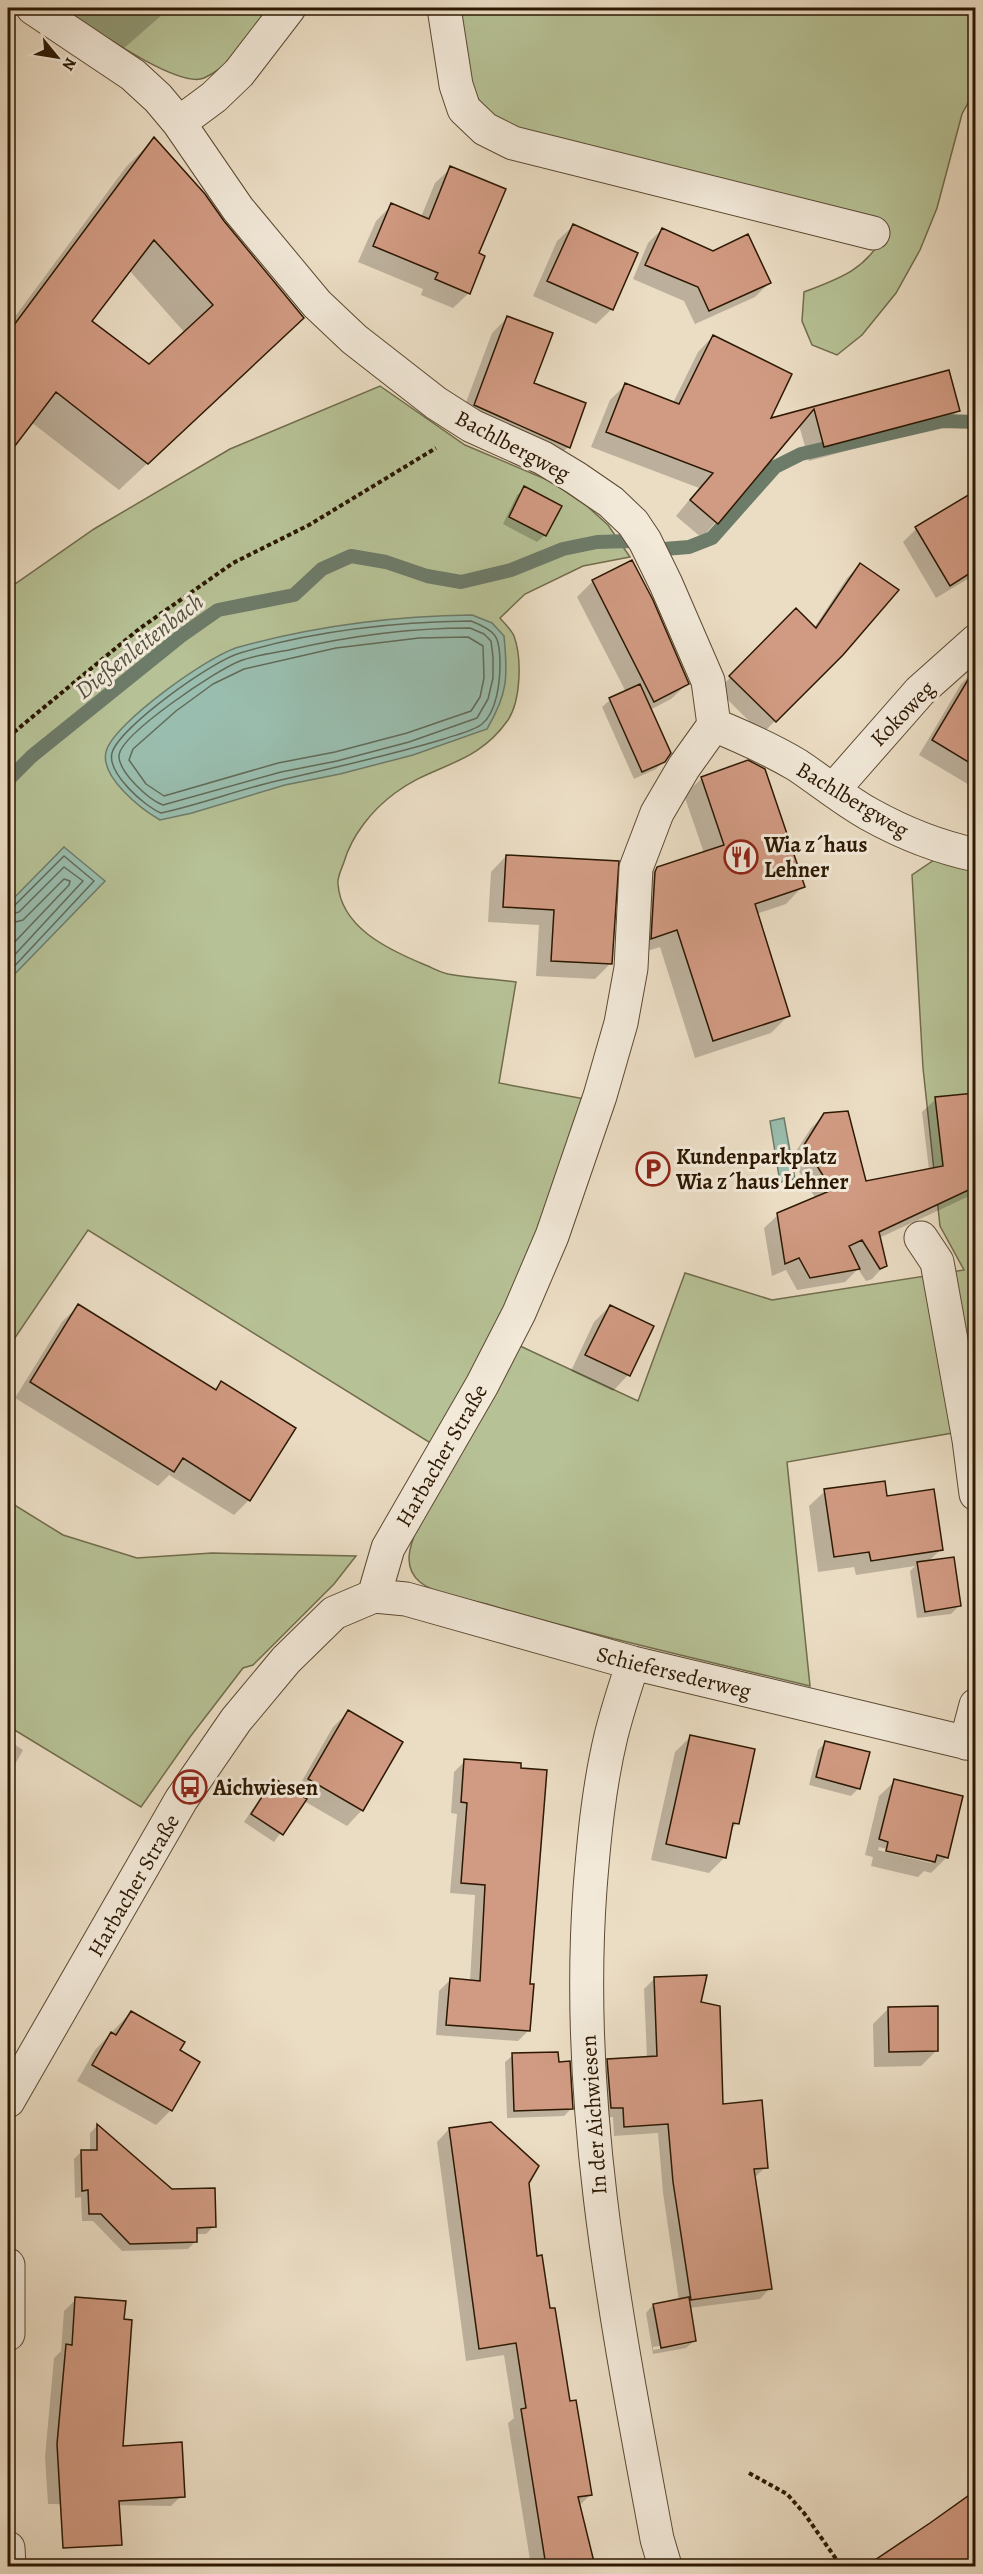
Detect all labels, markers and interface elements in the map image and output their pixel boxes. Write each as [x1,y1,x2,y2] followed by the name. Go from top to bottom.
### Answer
[27,27,87,87] north arrow
[57,53,82,75] text: N
[450,403,575,489] street label: Bachlbergweg
[68,586,210,706] water label: Dießenleitenbach
[864,674,942,753] street label: Kokoweg
[791,755,914,845] street label: Bachlbergweg
[763,830,867,885] place label: Wia z´haus Lehner
[723,839,759,875] restaurant icon: Wia z´haus Lehner
[675,1142,848,1197] place label: Kundenparkplatz Wia z´haus Lehner
[635,1151,671,1187] parking icon: Kundenparkplatz Wia z´haus Lehner
[389,1379,495,1532] street label: Harbacher Straße
[593,1639,754,1707] street label: Schiefersederweg
[172,1769,208,1805] bus stop icon: Aichwiesen
[212,1773,318,1803] place label: Aichwiesen
[81,1809,187,1962] street label: Harbacher Straße
[573,2034,615,2196] street label: In der Aichwiesen

